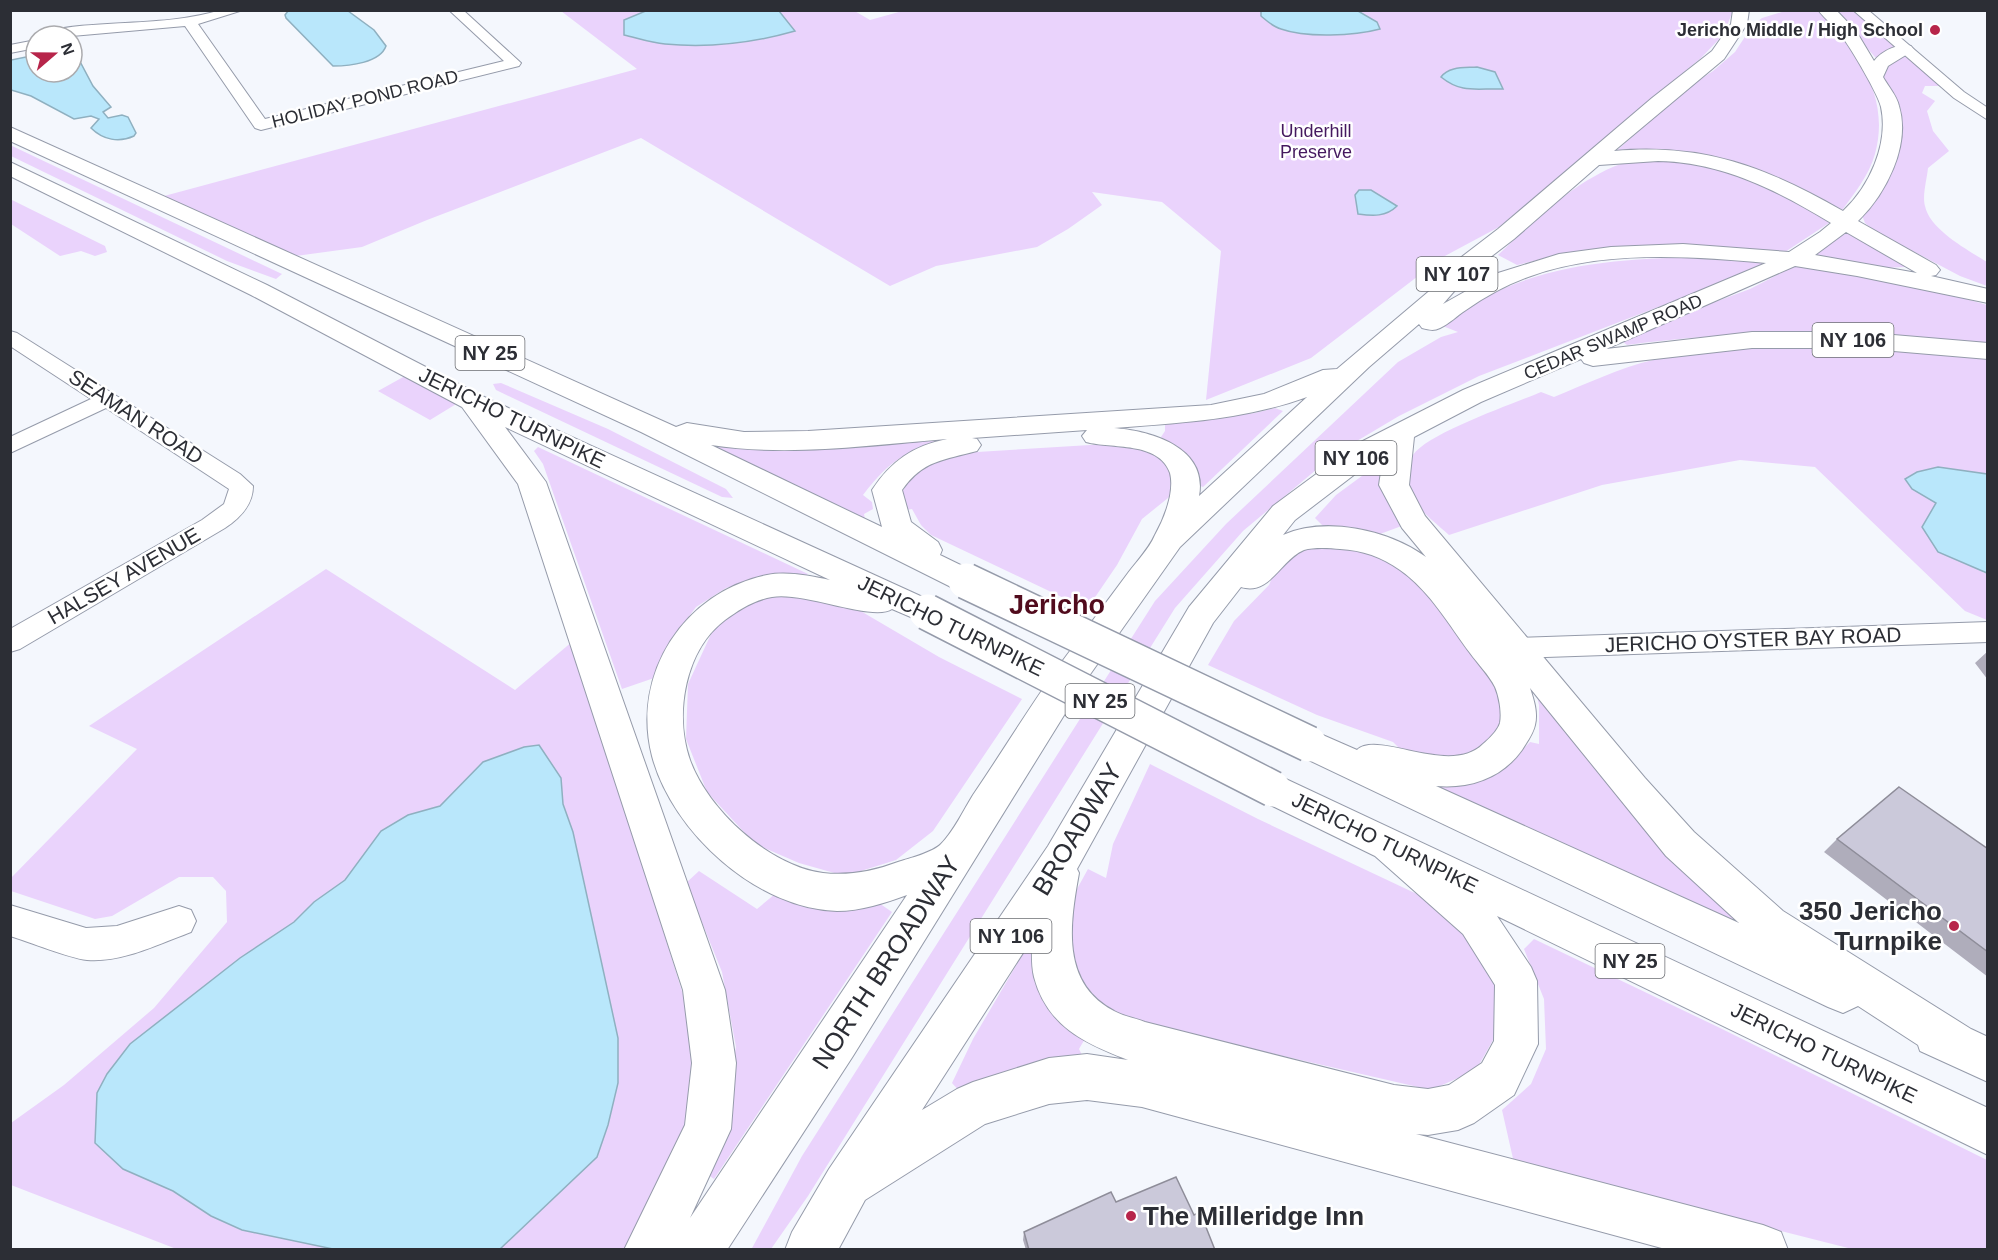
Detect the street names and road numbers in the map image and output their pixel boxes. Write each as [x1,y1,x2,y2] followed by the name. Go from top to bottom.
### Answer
[270,66,460,132] street label: HOLIDAY POND ROAD
[1416,257,1498,291] road number: NY 107
[1521,290,1705,384] street label: CEDAR SWAMP ROAD
[1812,323,1894,357] road number: NY 106
[456,336,524,370] road number: NY 25
[416,363,609,473] street label: JERICHO TURNPIKE
[65,365,208,468] street label: SEAMAN ROAD
[1316,441,1396,475] road number: NY 106
[44,523,204,629] street label: HALSEY AVENUE
[855,571,1048,681] street label: JERICHO TURNPIKE
[1604,623,1902,656] street label: JERICHO OYSTER BAY ROAD
[1066,684,1134,718] road number: NY 25
[1026,758,1128,900] street label: BROADWAY
[1289,788,1482,898] street label: JERICHO TURNPIKE
[806,850,966,1074] street label: NORTH BROADWAY
[970,919,1052,953] road number: NY 106
[1596,944,1664,978] road number: NY 25
[1728,998,1921,1108] street label: JERICHO TURNPIKE

